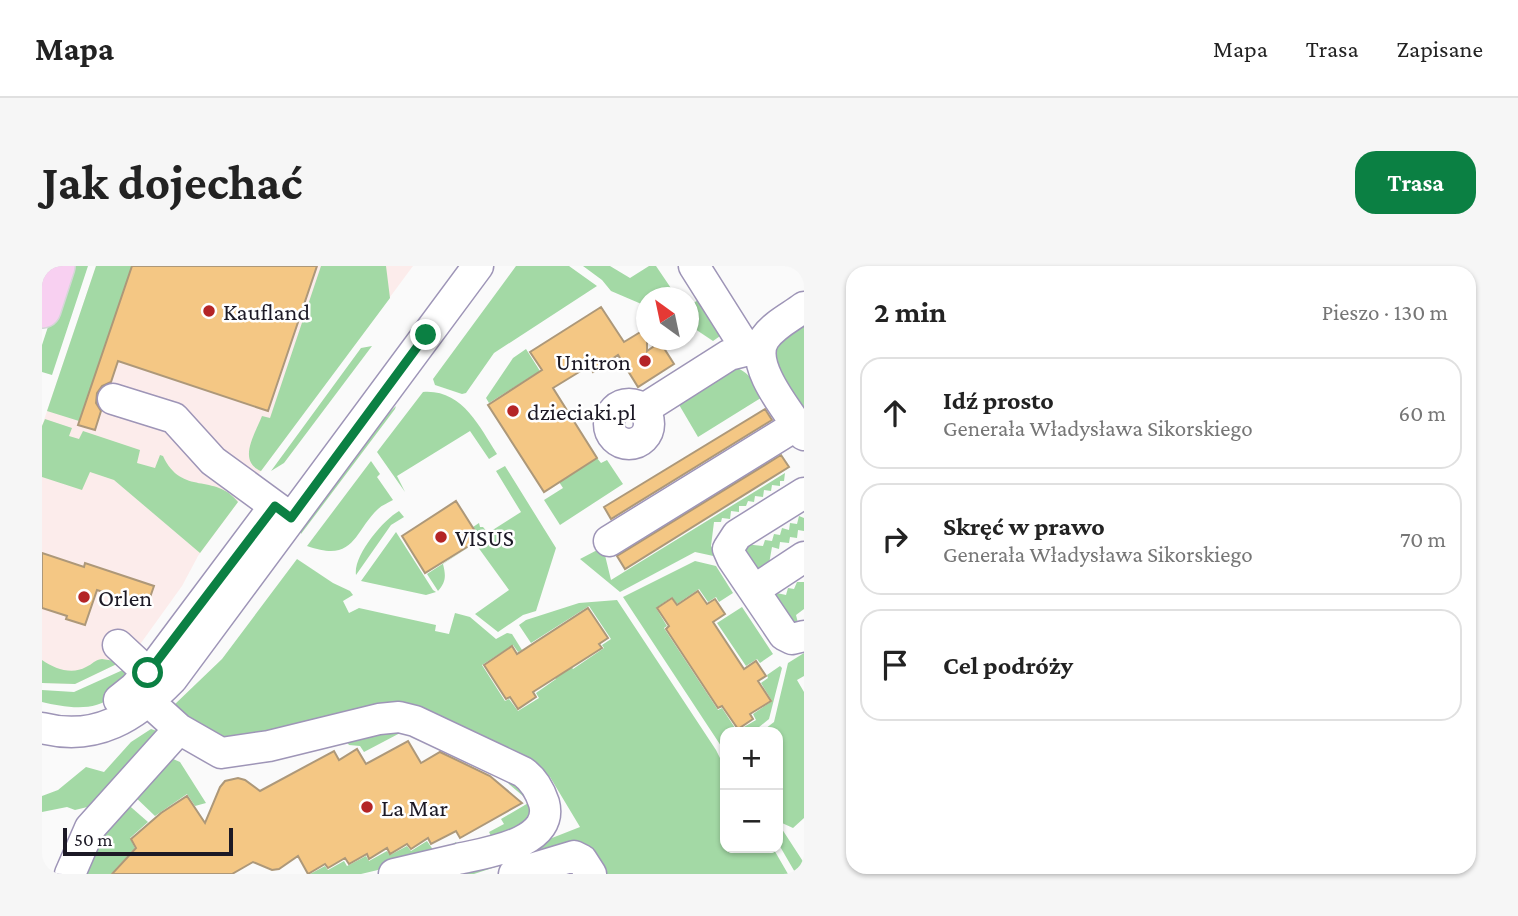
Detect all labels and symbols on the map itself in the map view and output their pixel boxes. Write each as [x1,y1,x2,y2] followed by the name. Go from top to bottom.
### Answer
[636,287,699,350] north arrow
[223,298,310,325] place label: Kaufland
[201,303,217,319] marker: Kaufland
[410,319,441,350] route end
[556,348,631,375] place label: Unitron
[637,353,653,369] marker: Unitron
[527,398,636,425] place label: dzieciaki.pl
[505,403,521,419] marker: dzieciaki.pl
[455,524,514,551] place label: VISUS
[433,529,449,545] marker: VISUS
[98,584,152,611] place label: Orlen
[76,589,92,605] marker: Orlen
[132,657,163,688] route start
[381,794,449,821] place label: La Mar
[359,799,375,815] marker: La Mar
[63,825,233,857] scale bar

